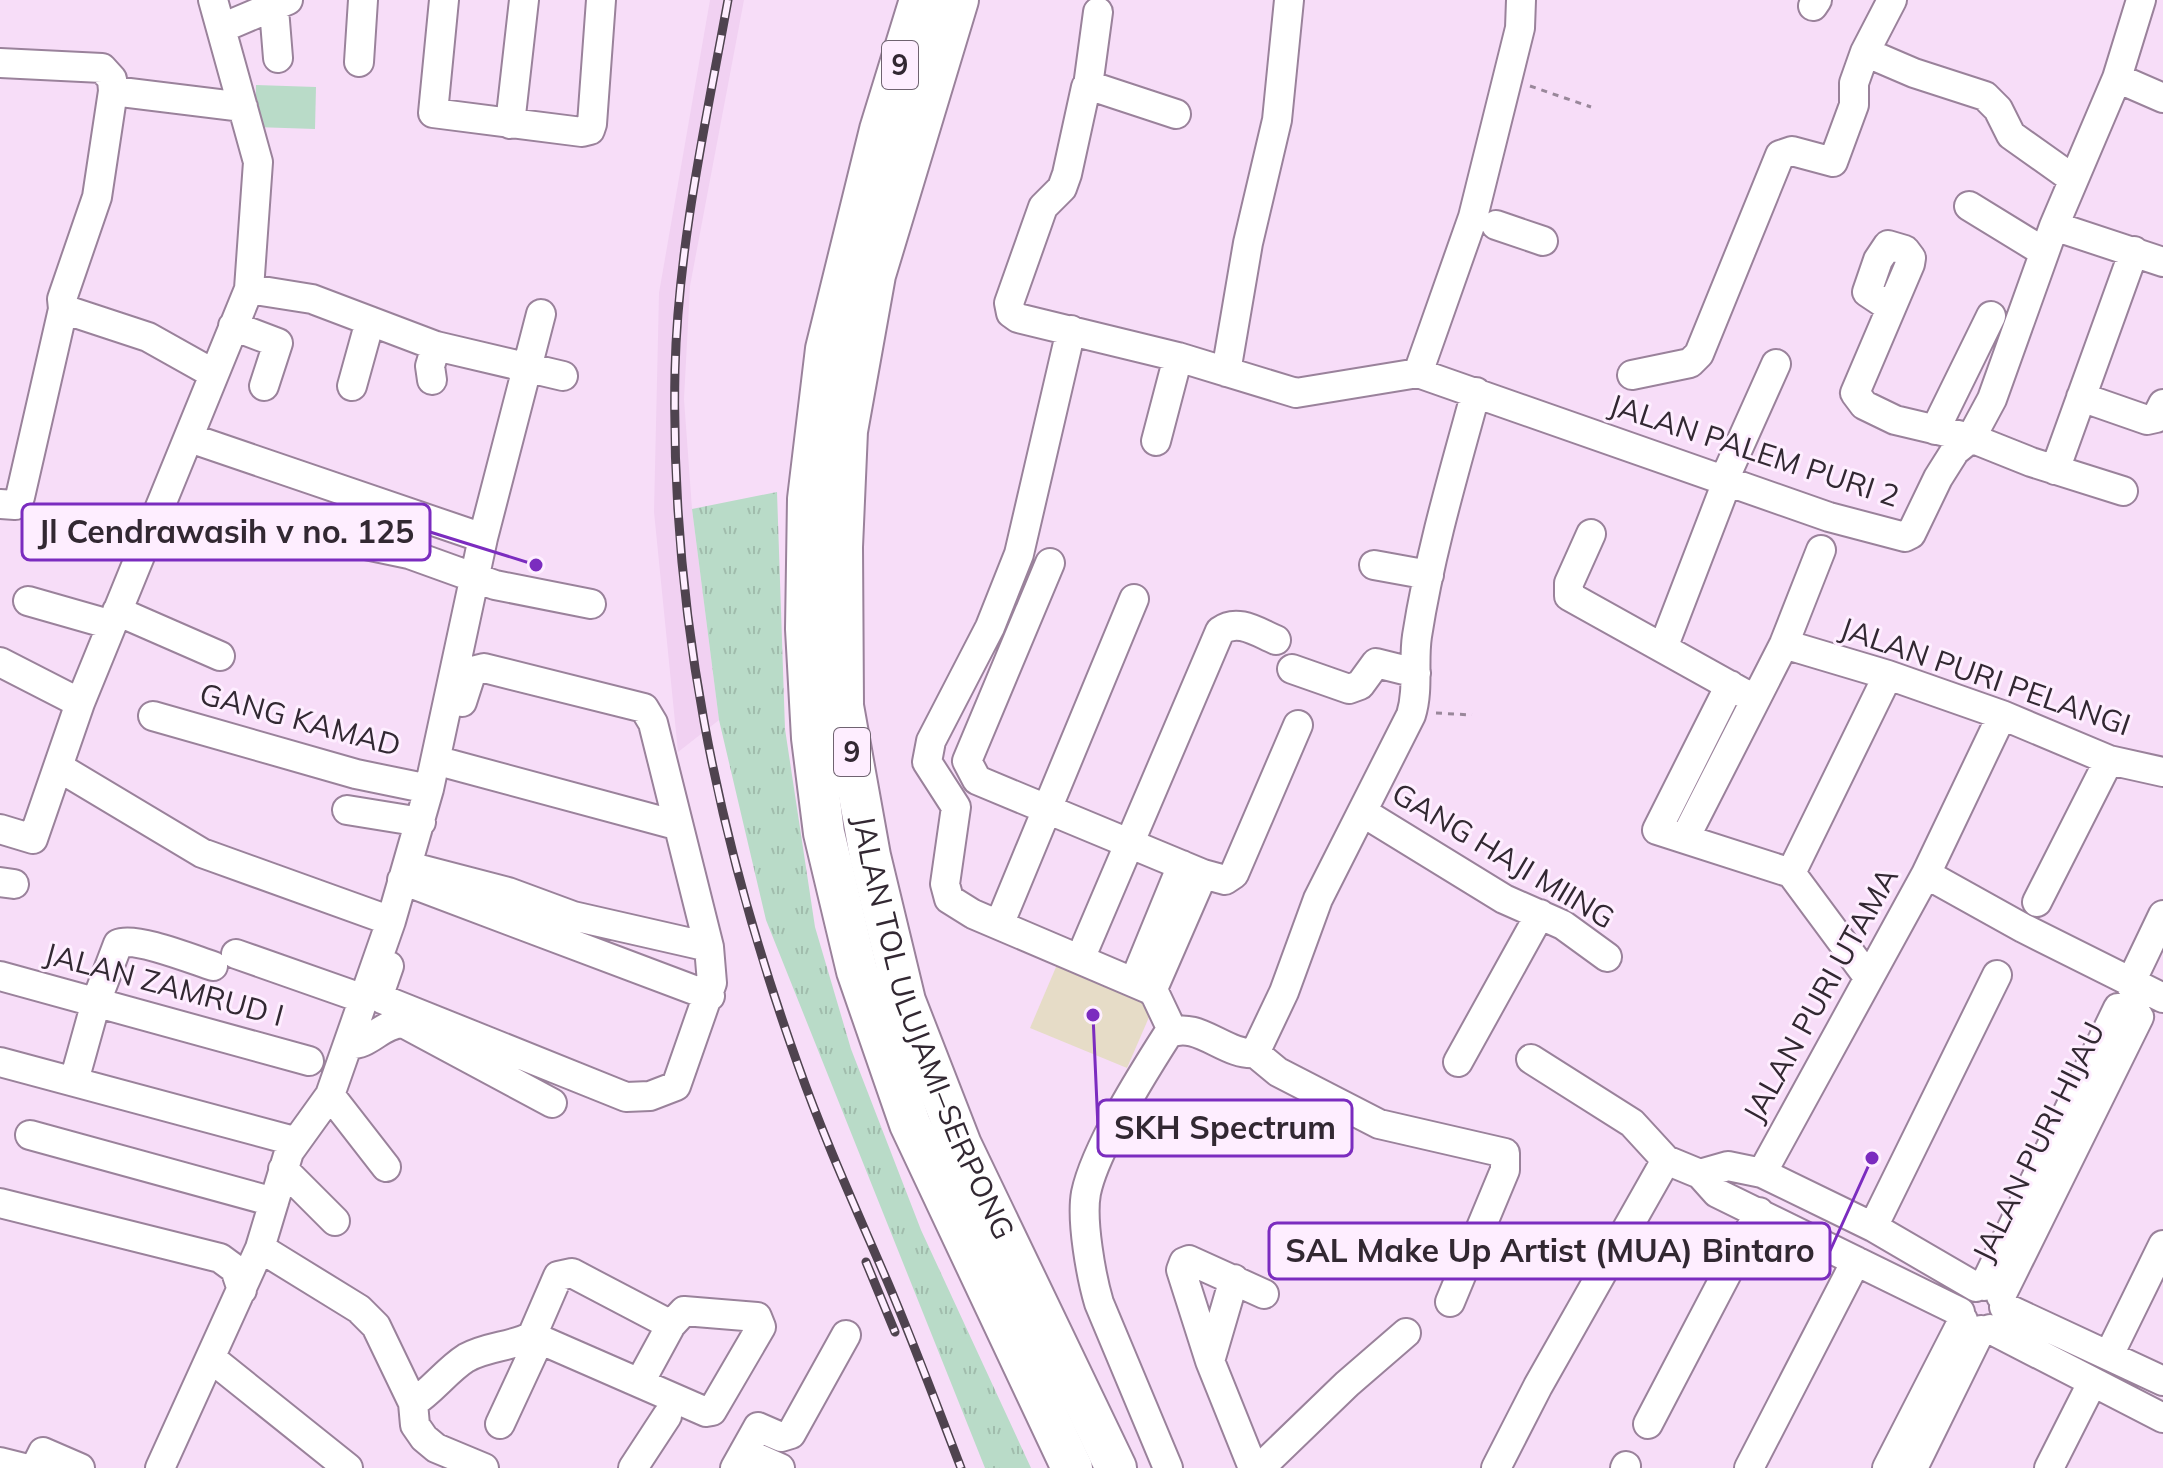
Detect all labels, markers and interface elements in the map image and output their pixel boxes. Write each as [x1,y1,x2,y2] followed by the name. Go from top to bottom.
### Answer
[882,41,918,89] road number: 9
[1604,385,1904,515] street label: JALAN PALEM PURI 2
[22,504,430,560] callout: Jl Cendrawasih v no. 125
[38,511,414,551] text: Jl Cendrawasih v no. 125
[1835,608,2136,744] street label: JALAN PURI PELANGI
[196,674,405,764] street label: GANG KAMAD
[834,728,870,776] road number: 9
[1385,774,1622,937] street label: GANG HAJI MIING
[845,812,1023,1245] street label: JALAN TOL ULUJAMI–SERPONG
[1734,861,1906,1128] street label: JALAN PURI UTAMA
[41,934,288,1034] street label: JALAN ZAMRUD I
[1964,1015,2113,1268] street label: JALAN PURI HIJAU
[1098,1100,1352,1156] callout: SKH Spectrum
[1114,1107,1336,1147] text: SKH Spectrum
[1269,1223,1830,1279] callout: SAL Make Up Artist (MUA) Bintaro
[1285,1230,1815,1270] text: SAL Make Up Artist (MUA) Bintaro

